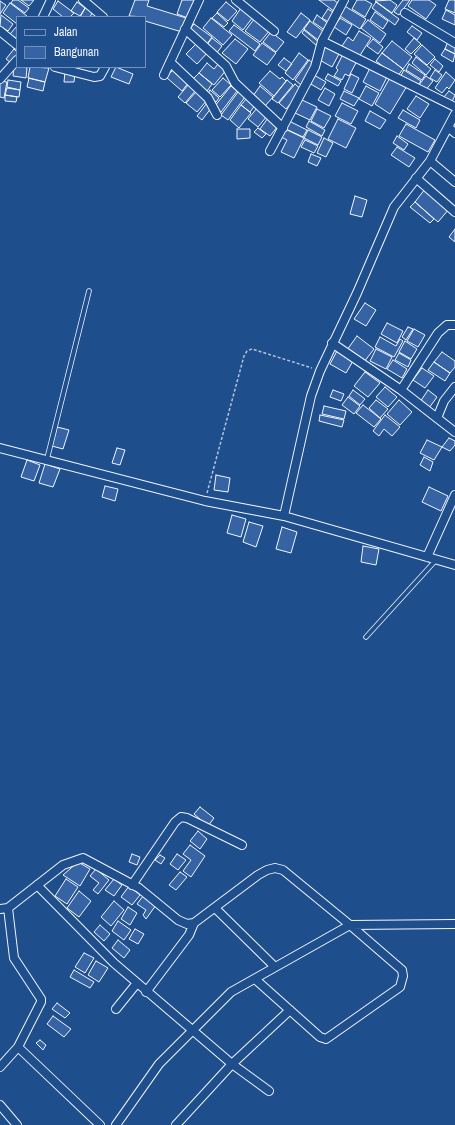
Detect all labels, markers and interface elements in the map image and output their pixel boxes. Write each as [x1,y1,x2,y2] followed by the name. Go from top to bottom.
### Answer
[16,16,146,68] legend
[54,24,78,40] text: Jalan
[54,44,99,60] text: Bangunan

